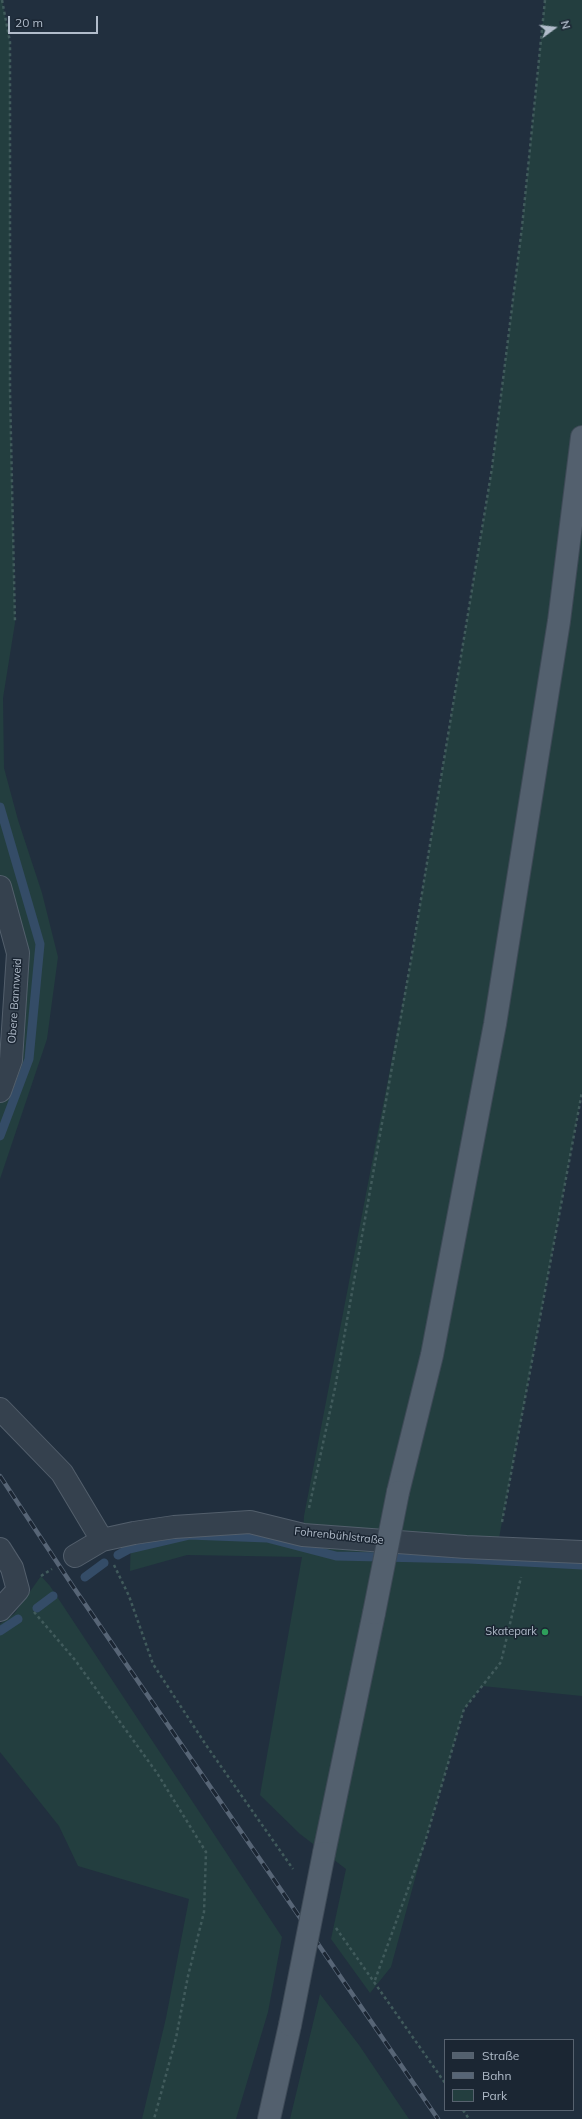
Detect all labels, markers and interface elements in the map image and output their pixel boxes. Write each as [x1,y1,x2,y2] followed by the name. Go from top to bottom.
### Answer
[10,8,100,34] scale bar
[534,8,574,48] north arrow
[15,15,43,30] text: 20 m
[558,19,573,31] text: N
[5,958,25,1044] street label: Obere Bannweid
[294,1525,384,1547] street label: Fohrenbühlstraße
[485,1625,537,1639] place label: Skatepark
[540,1627,550,1637] marker: Skatepark
[444,2039,574,2111] legend
[482,2048,519,2063] text: Straße
[482,2068,511,2083] text: Bahn
[482,2088,507,2103] text: Park

